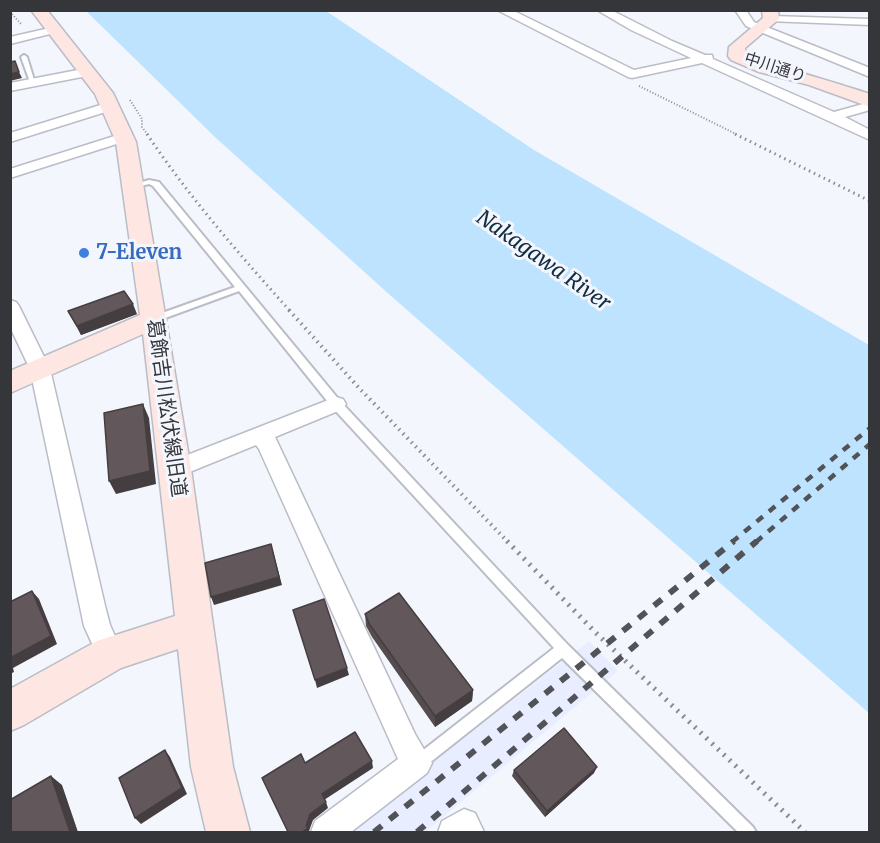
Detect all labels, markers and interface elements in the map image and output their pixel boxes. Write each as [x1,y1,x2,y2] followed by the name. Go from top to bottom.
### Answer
[742,49,808,87] street label: 中川通り
[471,205,615,317] water label: Nakagawa River
[96,241,182,265] place label: 7-Eleven
[77,246,91,260] marker: 7-Eleven
[142,317,190,499] street label: 葛飾吉川松伏線旧道

